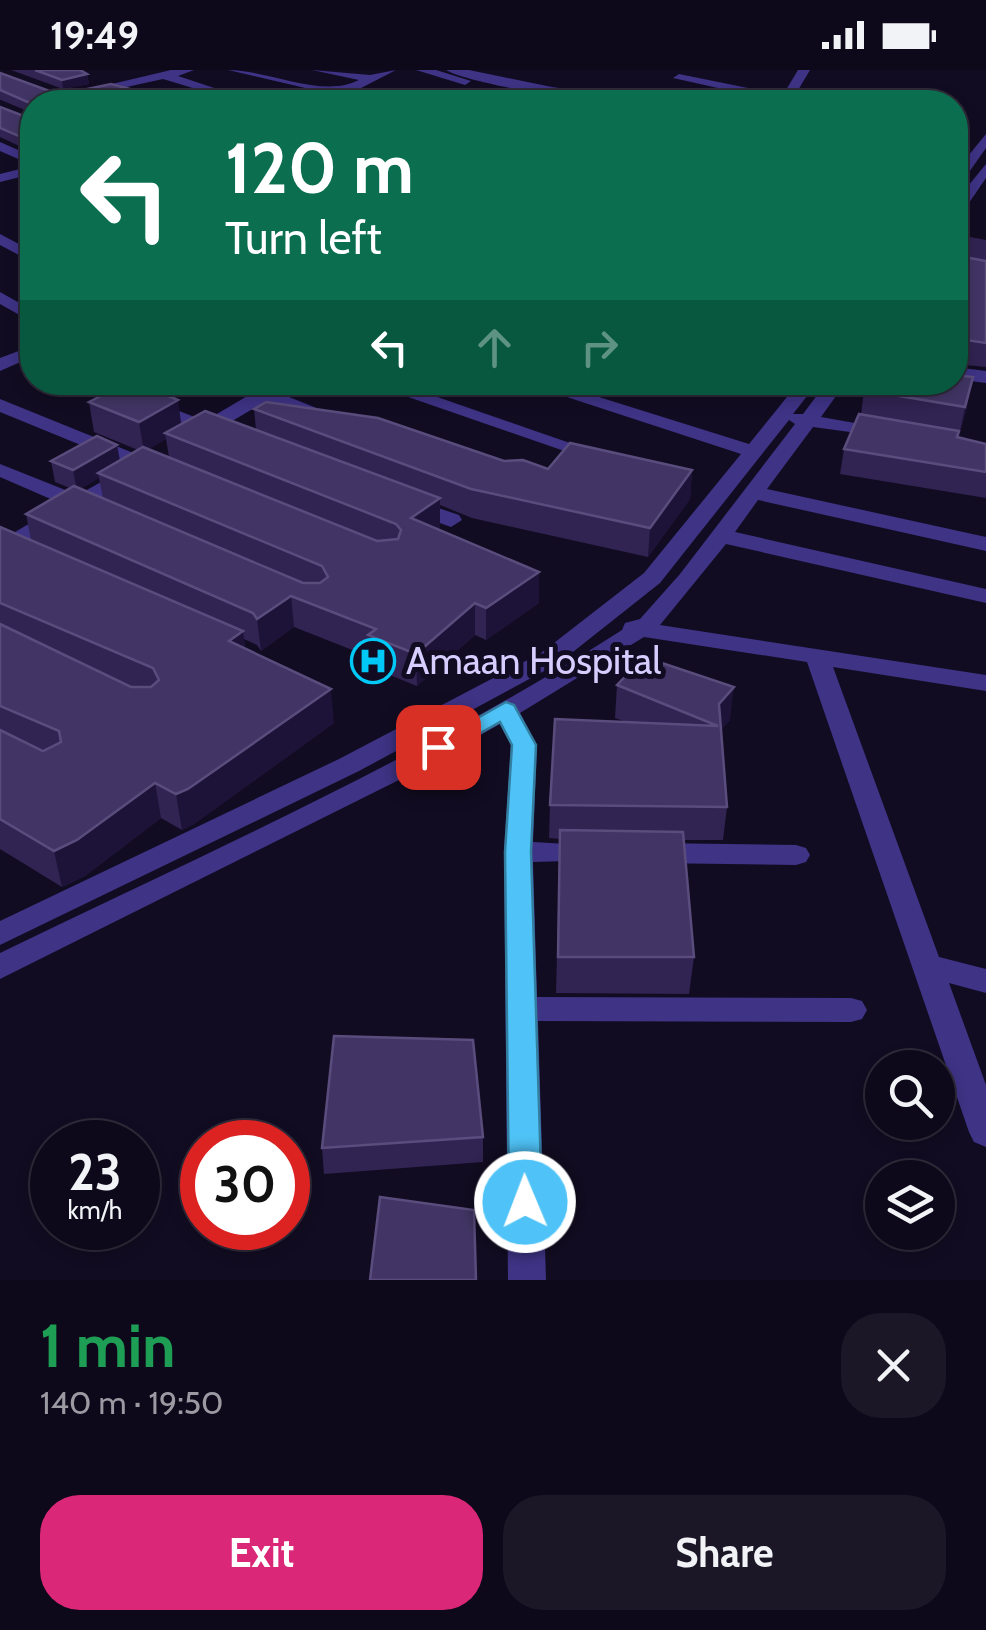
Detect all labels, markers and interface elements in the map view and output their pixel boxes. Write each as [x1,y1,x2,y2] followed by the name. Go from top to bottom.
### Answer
[50,12,139,59] text: 19:49
[225,125,414,211] text: 120 m
[60,130,190,260] icon: left
[225,211,382,265] text: Turn left
[362,320,417,375] icon: left
[467,320,522,375] icon: ahead
[572,320,627,375] icon: right
[406,637,661,684] place label: Amaan Hospital
[350,638,396,684] hospital icon: Amaan Hospital
[396,705,481,790] pin
[411,720,466,775] icon: arrive
[865,1050,955,1250] map controls
[865,1050,955,1140] button: search
[180,1120,310,1250] speed limit sign: 30
[68,1142,122,1203] text: 23
[473,1150,577,1254] position arrow
[865,1160,955,1250] button: layers
[68,1195,122,1225] text: km/h
[40,1309,175,1382] text: 1 min
[841,1313,946,1418] button: close
[40,1383,223,1422] text: 140 m · 19:50
[40,1495,483,1610] button: Exit
[503,1495,946,1610] button: Share

